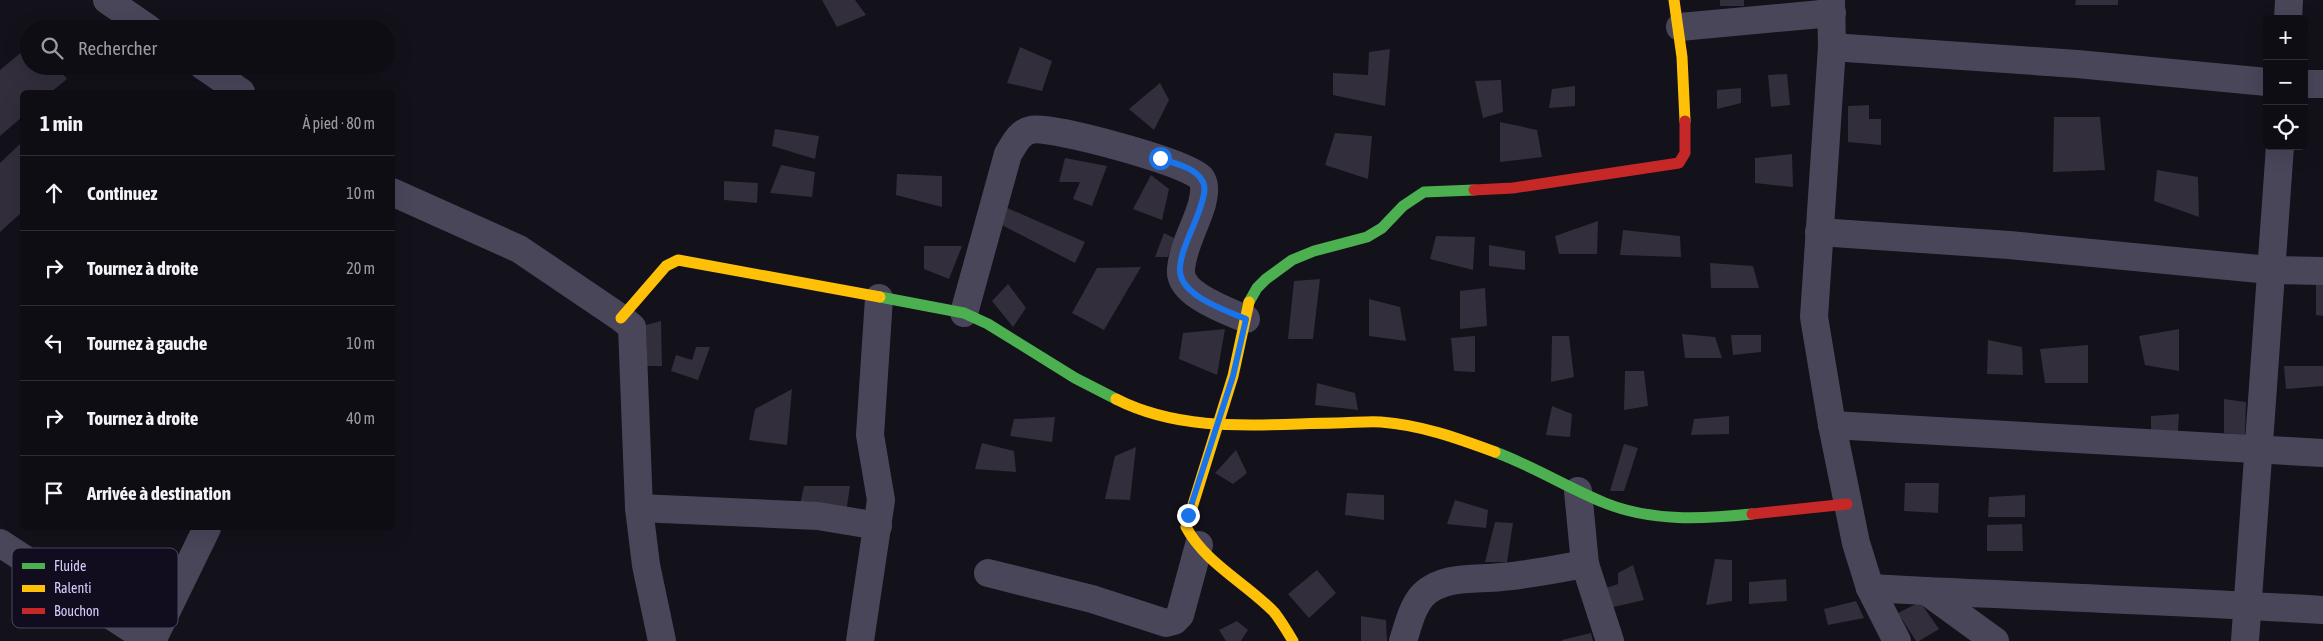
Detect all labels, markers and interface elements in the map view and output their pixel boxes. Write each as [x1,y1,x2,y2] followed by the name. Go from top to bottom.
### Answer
[2263,15,2308,150] map controls
[2263,15,2308,60] button: +
[20,20,395,75] search box
[38,34,66,62] icon: search
[78,37,157,59] text: Rechercher
[2263,60,2308,105] button: −
[2263,105,2308,150] button: locate
[40,111,83,135] text: 1 min
[302,114,375,132] text: À pied · 80 m
[1149,147,1172,170] route start
[40,179,68,207] icon: ahead
[87,182,157,204] text: Continuez
[346,184,375,202] text: 10 m
[40,254,68,282] icon: right
[87,257,198,279] text: Tournez à droite
[346,259,375,277] text: 20 m
[40,329,68,357] icon: left
[87,332,207,354] text: Tournez à gauche
[346,334,375,352] text: 10 m
[40,404,68,432] icon: right
[87,407,198,429] text: Tournez à droite
[346,409,375,427] text: 40 m
[40,479,68,507] icon: arrive
[87,482,231,504] text: Arrivée à destination
[1177,504,1200,527] route end
[12,548,178,628] legend
[54,558,86,574] text: Fluide
[54,580,91,596] text: Ralenti
[54,603,99,619] text: Bouchon

